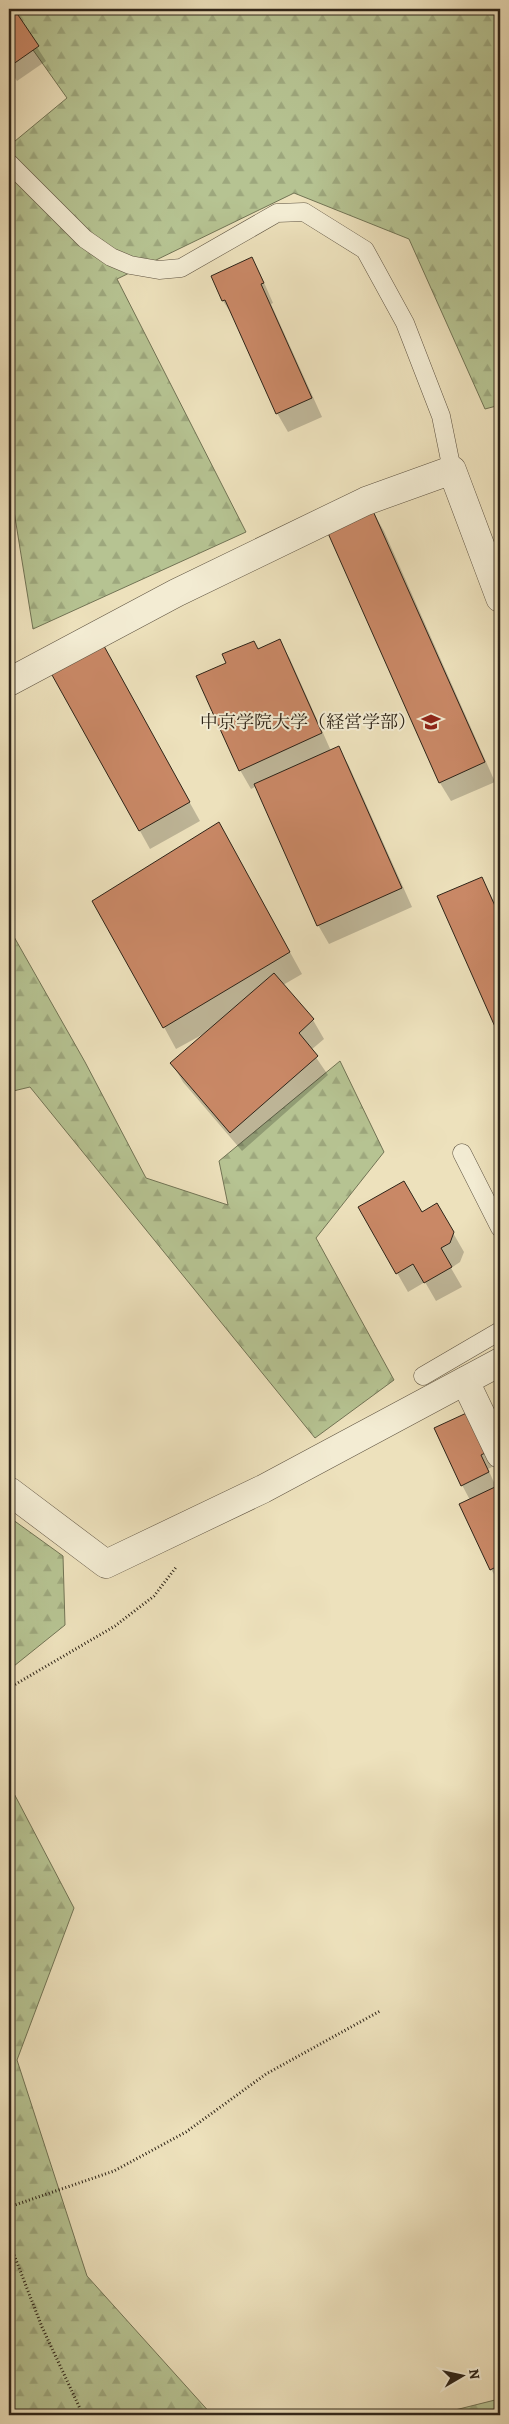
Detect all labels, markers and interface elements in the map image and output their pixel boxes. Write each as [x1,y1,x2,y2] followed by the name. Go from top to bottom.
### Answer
[200,710,416,734] place label: 中京学院大学（経営学部）
[420,711,442,733] school or university icon: 中京学院大学（経営学部）
[436,2352,486,2402] north arrow
[464,2368,485,2381] text: N

